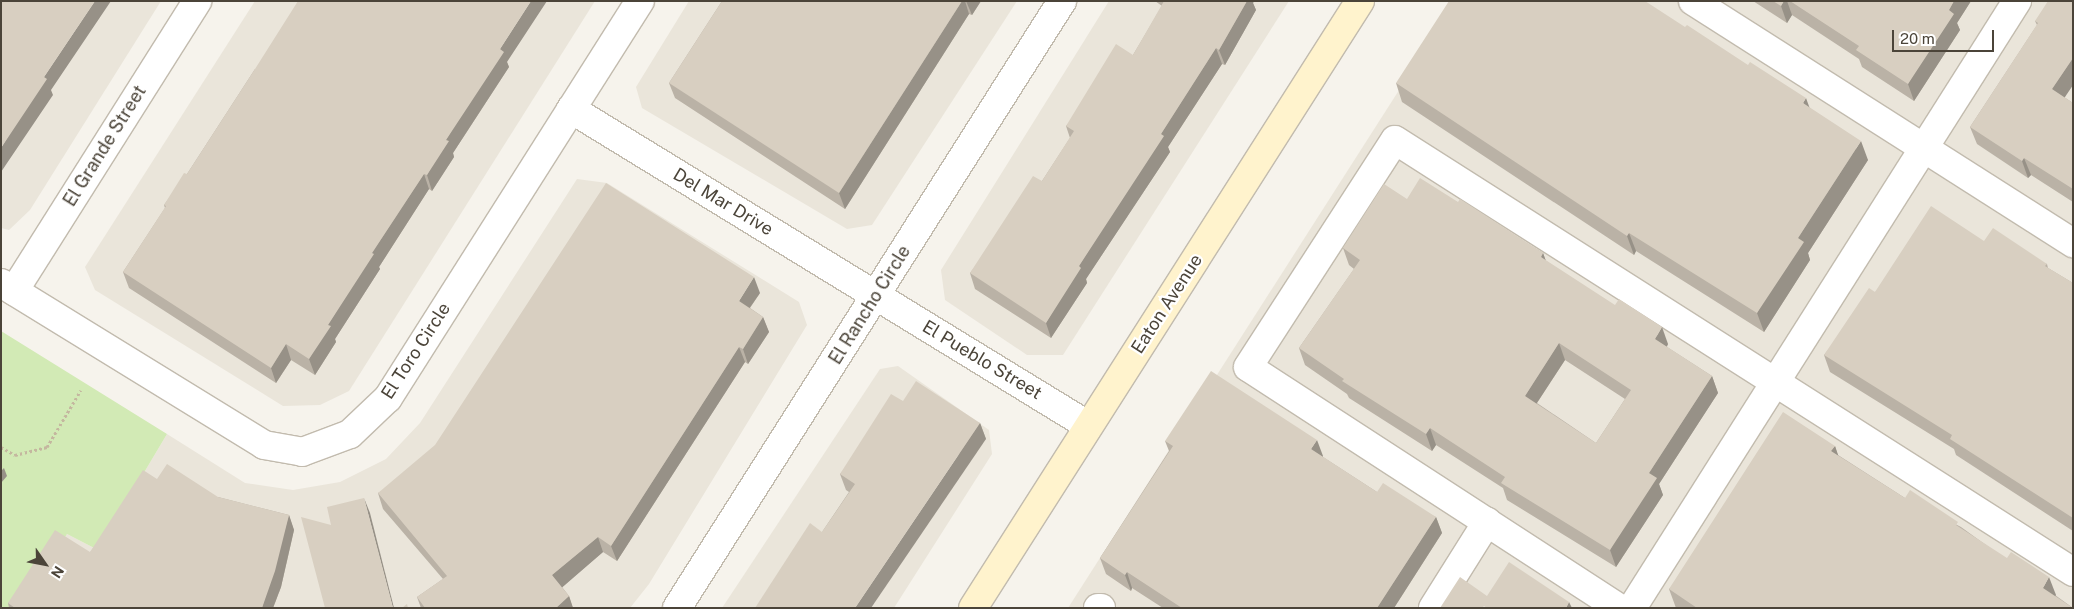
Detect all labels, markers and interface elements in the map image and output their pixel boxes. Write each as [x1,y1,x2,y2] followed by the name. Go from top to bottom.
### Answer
[1894,20,1996,52] scale bar
[1900,30,1935,47] text: 20 m
[59,81,151,211] street label: El Grande Street
[669,164,777,240] street label: Del Mar Drive
[825,241,915,369] street label: El Rancho Circle
[1127,250,1207,358] street label: Eaton Avenue
[377,299,455,403] street label: El Toro Circle
[918,316,1046,404] street label: El Pueblo Street
[20,539,70,589] north arrow
[48,563,67,581] text: N

